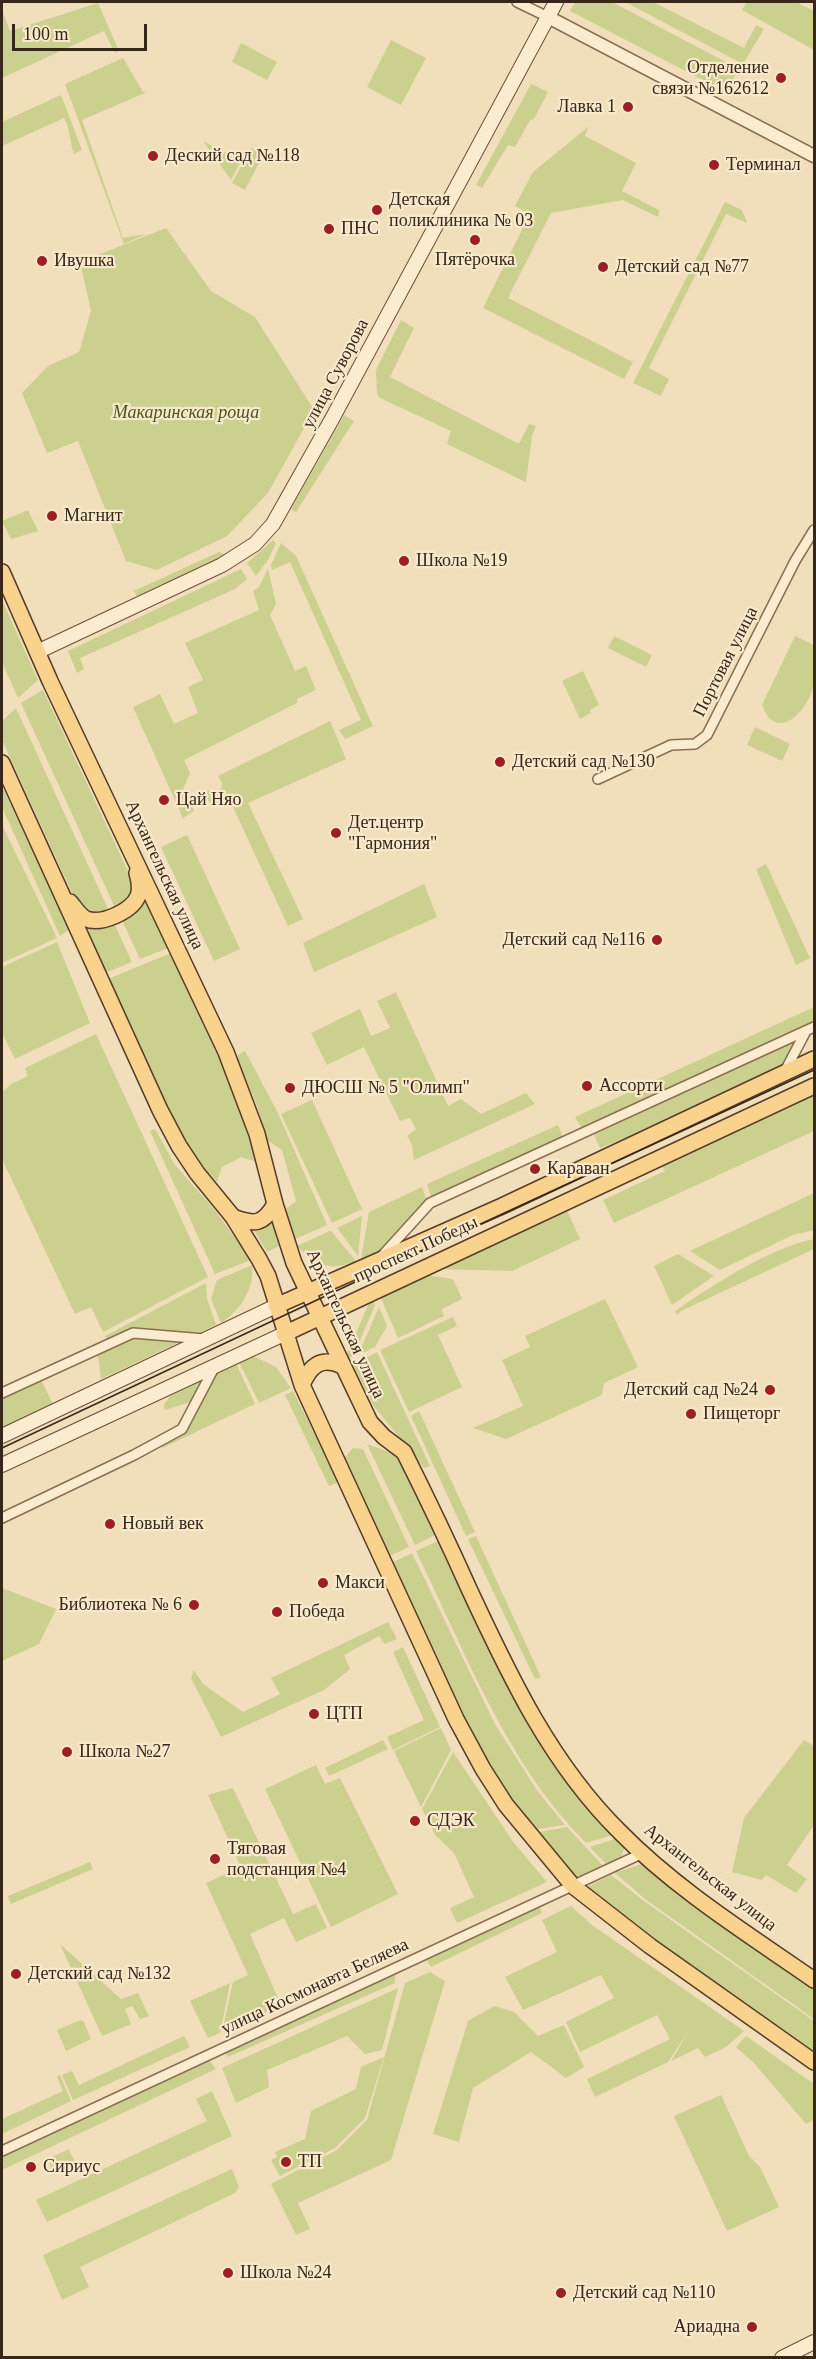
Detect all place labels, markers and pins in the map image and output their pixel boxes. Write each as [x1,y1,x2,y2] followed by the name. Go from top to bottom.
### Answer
[652,57,769,100] place label: Отделение связи №162612
[774,71,788,85] marker: Отделение связи №162612
[557,96,616,118] place label: Лавка 1
[621,100,635,114] marker: Лавка 1
[165,145,300,167] place label: Деский сад №118
[146,149,160,163] marker: Деский сад №118
[726,154,801,176] place label: Терминал
[707,158,721,172] marker: Терминал
[389,189,533,232] place label: Детская поликлиника № 03
[370,203,384,217] marker: Детская поликлиника № 03
[341,218,379,240] place label: ПНС
[322,222,336,236] marker: ПНС
[468,233,482,247] marker: Пятёрочка
[435,249,515,271] place label: Пятёрочка
[54,250,114,272] place label: Ивушка
[35,254,49,268] marker: Ивушка
[615,256,749,278] place label: Детский сад №77
[596,260,610,274] marker: Детский сад №77
[64,505,123,527] place label: Магнит
[45,509,59,523] marker: Магнит
[416,550,507,572] place label: Школа №19
[397,554,411,568] marker: Школа №19
[512,751,655,773] place label: Детский сад №130
[493,755,507,769] marker: Детский сад №130
[176,789,241,811] place label: Цай Няо
[157,793,171,807] marker: Цай Няо
[348,812,437,854] place label: Дет.центр "Гармония"
[329,826,343,840] marker: Дет.центр "Гармония"
[503,929,645,951] place label: Детский сад №116
[650,933,664,947] marker: Детский сад №116
[599,1075,663,1097] place label: Ассорти
[302,1077,470,1099] place label: ДЮСШ № 5 "Олимп"
[580,1079,594,1093] marker: Ассорти
[283,1081,297,1095] marker: ДЮСШ № 5 "Олимп"
[547,1158,610,1180] place label: Караван
[528,1162,542,1176] marker: Караван
[624,1379,758,1401] place label: Детский сад №24
[763,1383,777,1397] marker: Детский сад №24
[703,1403,780,1425] place label: Пищеторг
[684,1407,698,1421] marker: Пищеторг
[122,1513,204,1535] place label: Новый век
[103,1517,117,1531] marker: Новый век
[335,1572,385,1594] place label: Макси
[316,1576,330,1590] marker: Макси
[58,1594,182,1616] place label: Библиотека № 6
[187,1598,201,1612] marker: Библиотека № 6
[289,1601,345,1623] place label: Победа
[270,1605,284,1619] marker: Победа
[326,1703,363,1725] place label: ЦТП
[307,1707,321,1721] marker: ЦТП
[79,1741,170,1763] place label: Школа №27
[60,1745,74,1759] marker: Школа №27
[427,1810,475,1832] place label: СДЭК
[408,1814,422,1828] marker: СДЭК
[227,1838,346,1880] place label: Тяговая подстанция №4
[208,1852,222,1866] marker: Тяговая подстанция №4
[28,1963,171,1985] place label: Детский сад №132
[9,1967,23,1981] marker: Детский сад №132
[298,2151,322,2173] place label: ТП
[279,2155,293,2169] marker: ТП
[43,2156,100,2178] place label: Сириус
[24,2160,38,2174] marker: Сириус
[240,2262,331,2284] place label: Школа №24
[221,2266,235,2280] marker: Школа №24
[573,2282,715,2304] place label: Детский сад №110
[554,2286,568,2300] marker: Детский сад №110
[674,2316,740,2338] place label: Ариадна
[745,2320,759,2334] marker: Ариадна

